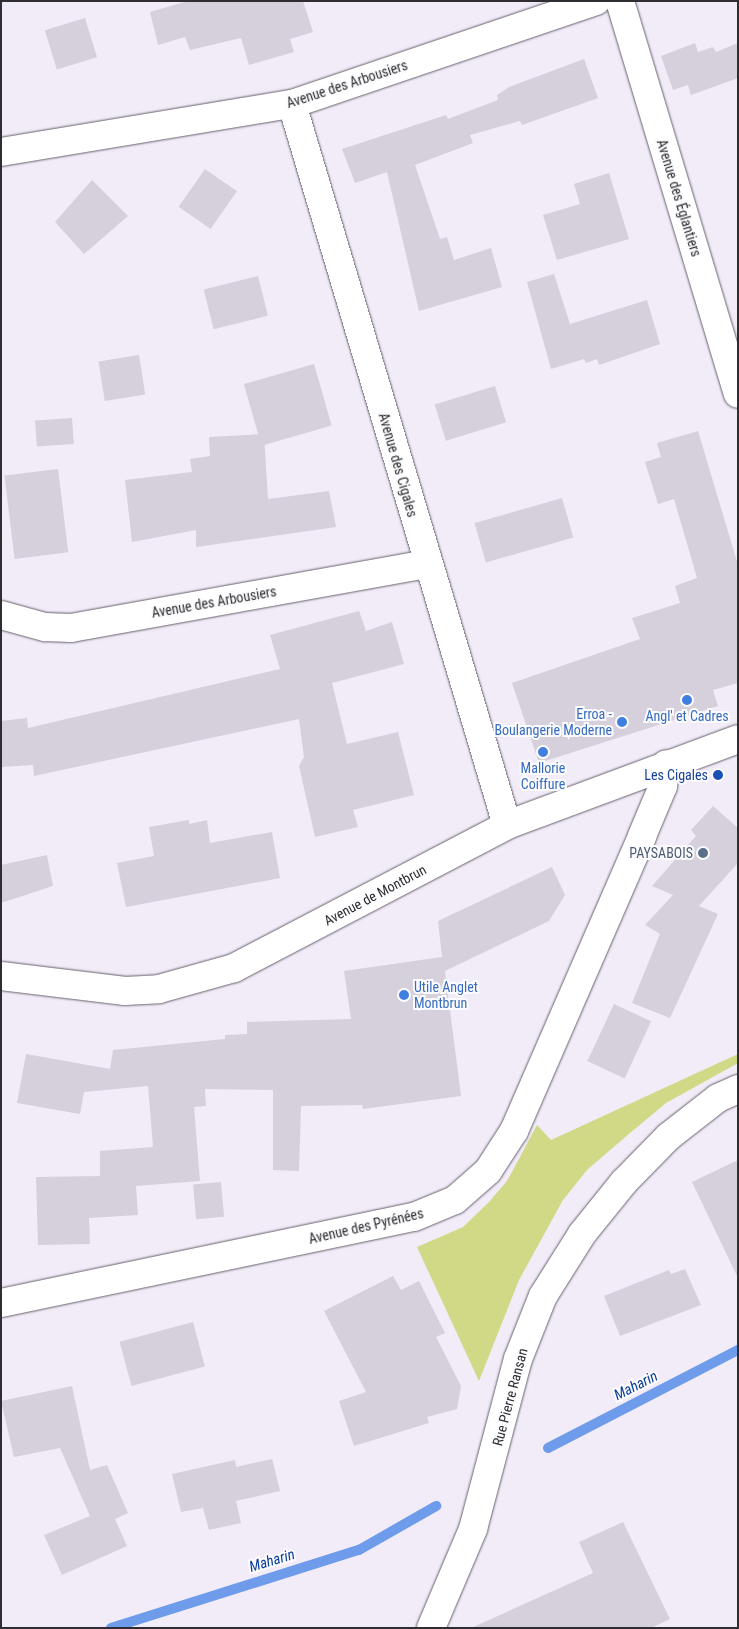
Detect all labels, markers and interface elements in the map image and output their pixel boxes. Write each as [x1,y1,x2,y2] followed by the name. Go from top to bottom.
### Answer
[284,56,410,112] street label: Avenue des Arbousiers
[653,137,705,259] street label: Avenue des Églantiers
[375,411,421,519] street label: Avenue des Cigales
[150,583,278,621] street label: Avenue des Arbousiers
[681,694,693,706] marker: Angl' et Cadres
[494,706,612,739] place label: Erroa - Boulangerie Moderne
[645,708,729,724] place label: Angl' et Cadres
[616,716,628,728] marker: Erroa - Boulangerie Moderne
[537,746,549,758] marker: Mallorie Coiffure
[521,760,565,792] place label: Mallorie Coiffure
[644,767,708,783] place label: Les Cigales
[712,769,724,781] marker: Les Cigales
[629,845,693,861] place label: PAYSABOIS
[697,847,709,859] marker: PAYSABOIS
[321,861,429,929] street label: Avenue de Montbrun
[414,979,478,1012] place label: Utile Anglet Montbrun
[398,989,410,1001] marker: Utile Anglet Montbrun
[307,1205,425,1247] street label: Avenue des Pyrénées
[489,1346,531,1448] street label: Rue Pierre Ransan
[611,1367,661,1405] water label: Maharin
[247,1546,297,1576] water label: Maharin

